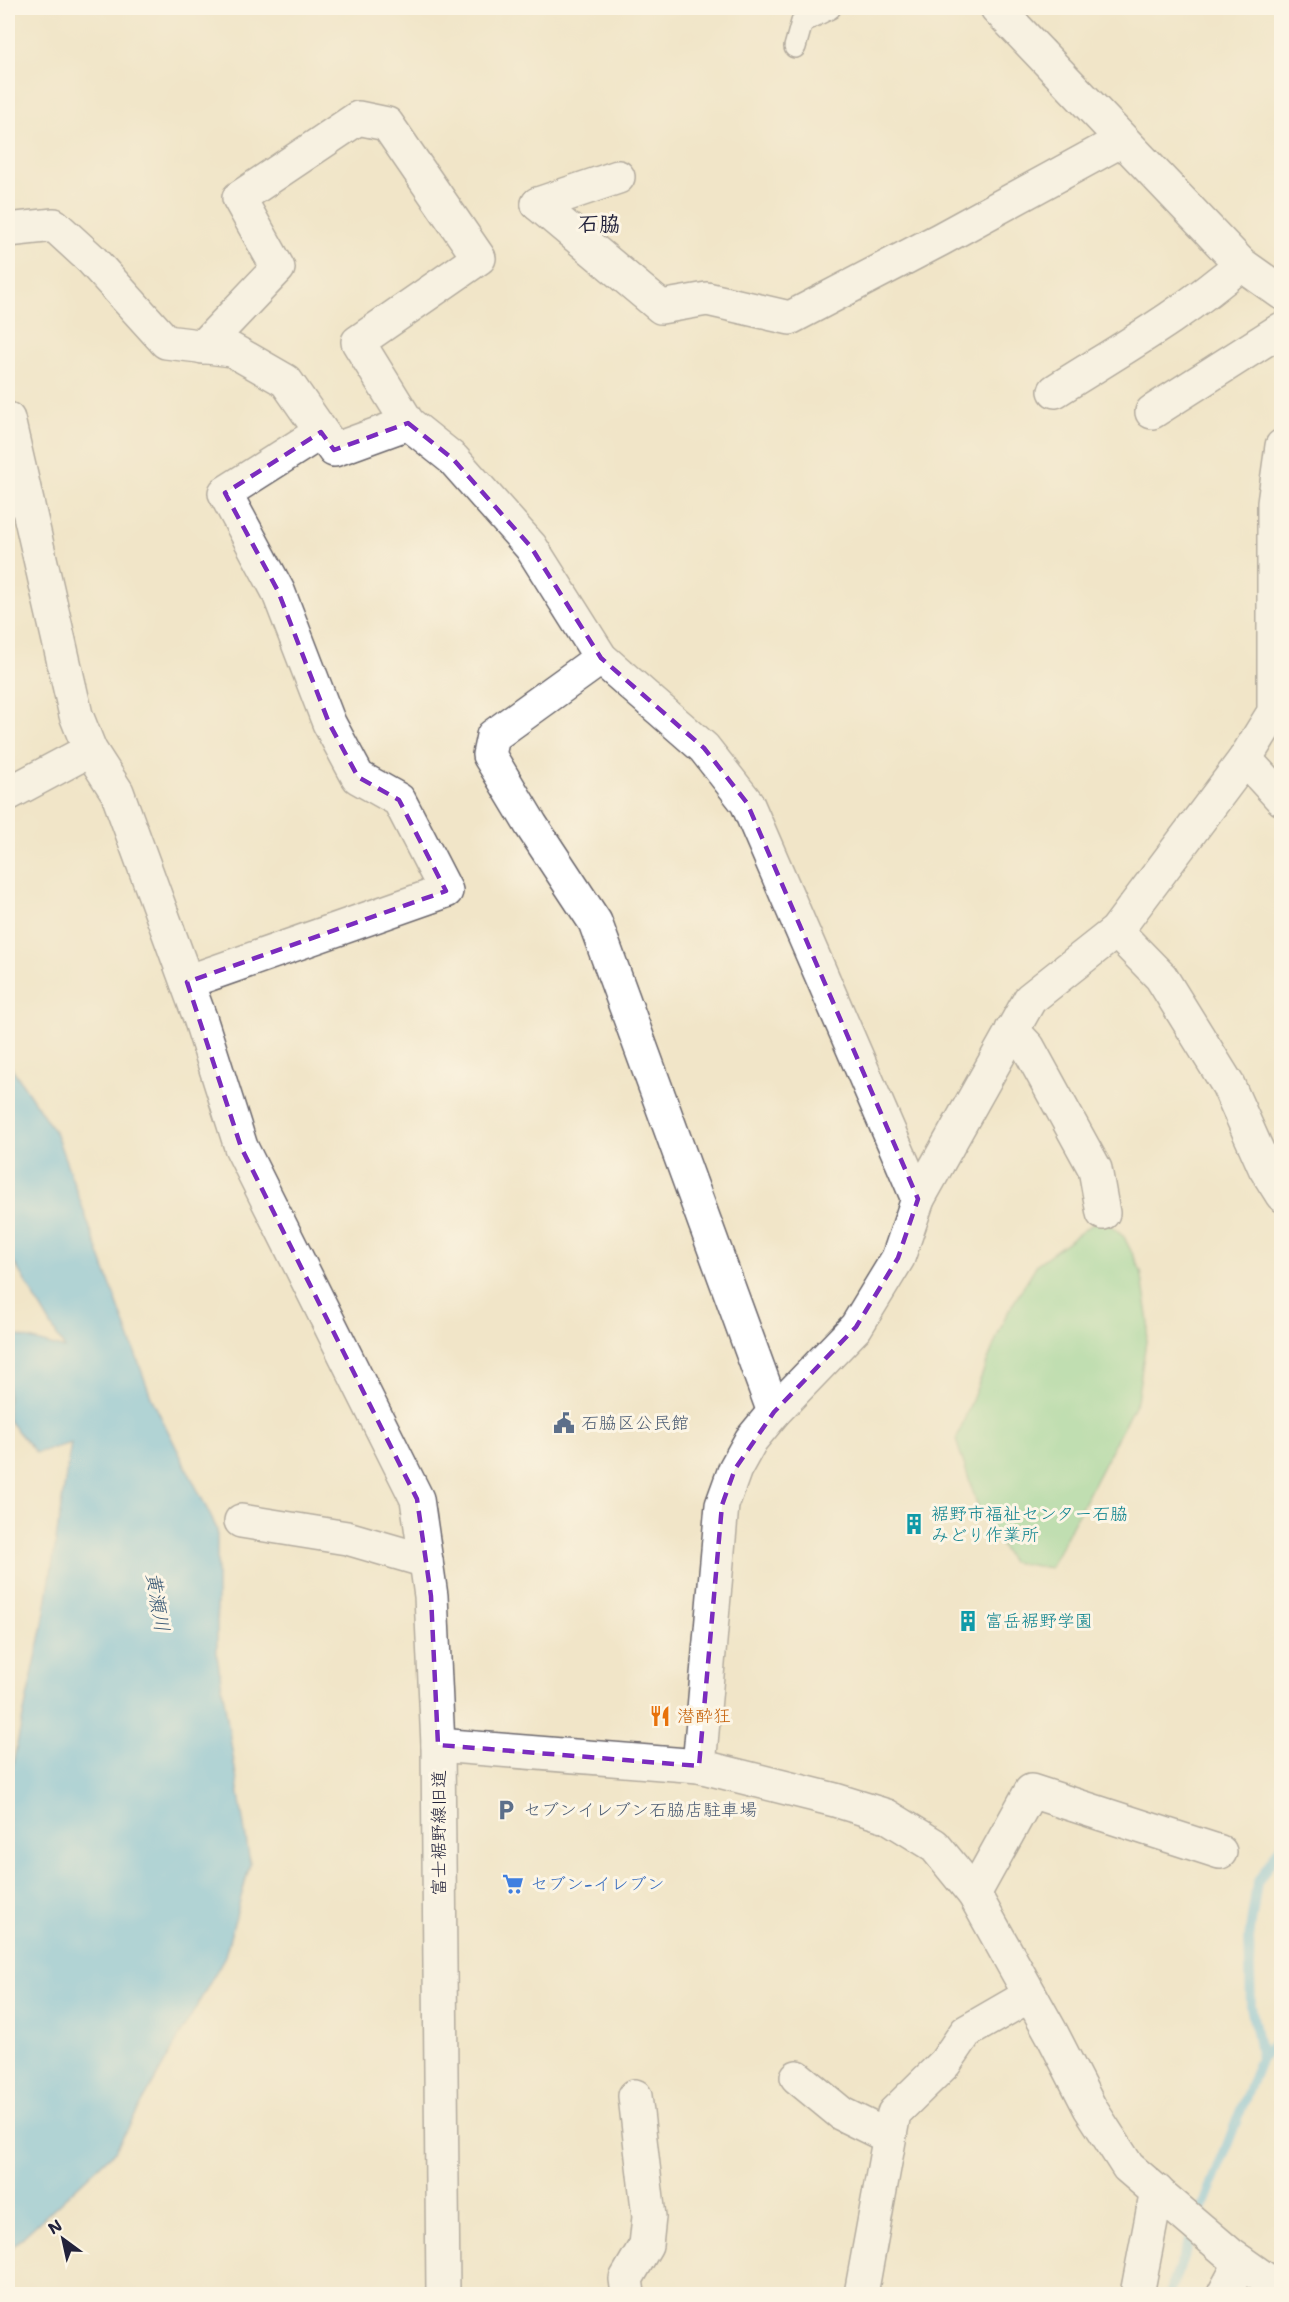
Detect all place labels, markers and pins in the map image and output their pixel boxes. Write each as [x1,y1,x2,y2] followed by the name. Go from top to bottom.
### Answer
[552,1411,576,1435] public building icon: 石脇区公民館
[581,1411,689,1435] place label: 石脇区公民館
[931,1502,1128,1547] place label: 裾野市福祉センター石脇 みどり作業所
[902,1512,926,1536] building icon: 裾野市福祉センター石脇 みどり作業所
[956,1609,980,1633] building icon: 富岳裾野学園
[985,1609,1093,1633] place label: 富岳裾野学園
[648,1704,672,1728] restaurant icon: 潜酔狂
[677,1704,731,1728] place label: 潜酔狂
[494,1798,518,1822] parking icon: セブンイレブン石脇店駐車場
[523,1798,757,1822] place label: セブンイレブン石脇店駐車場
[501,1872,525,1896] supermarket icon: セブン-イレブン
[530,1872,665,1896] place label: セブン-イレブン

